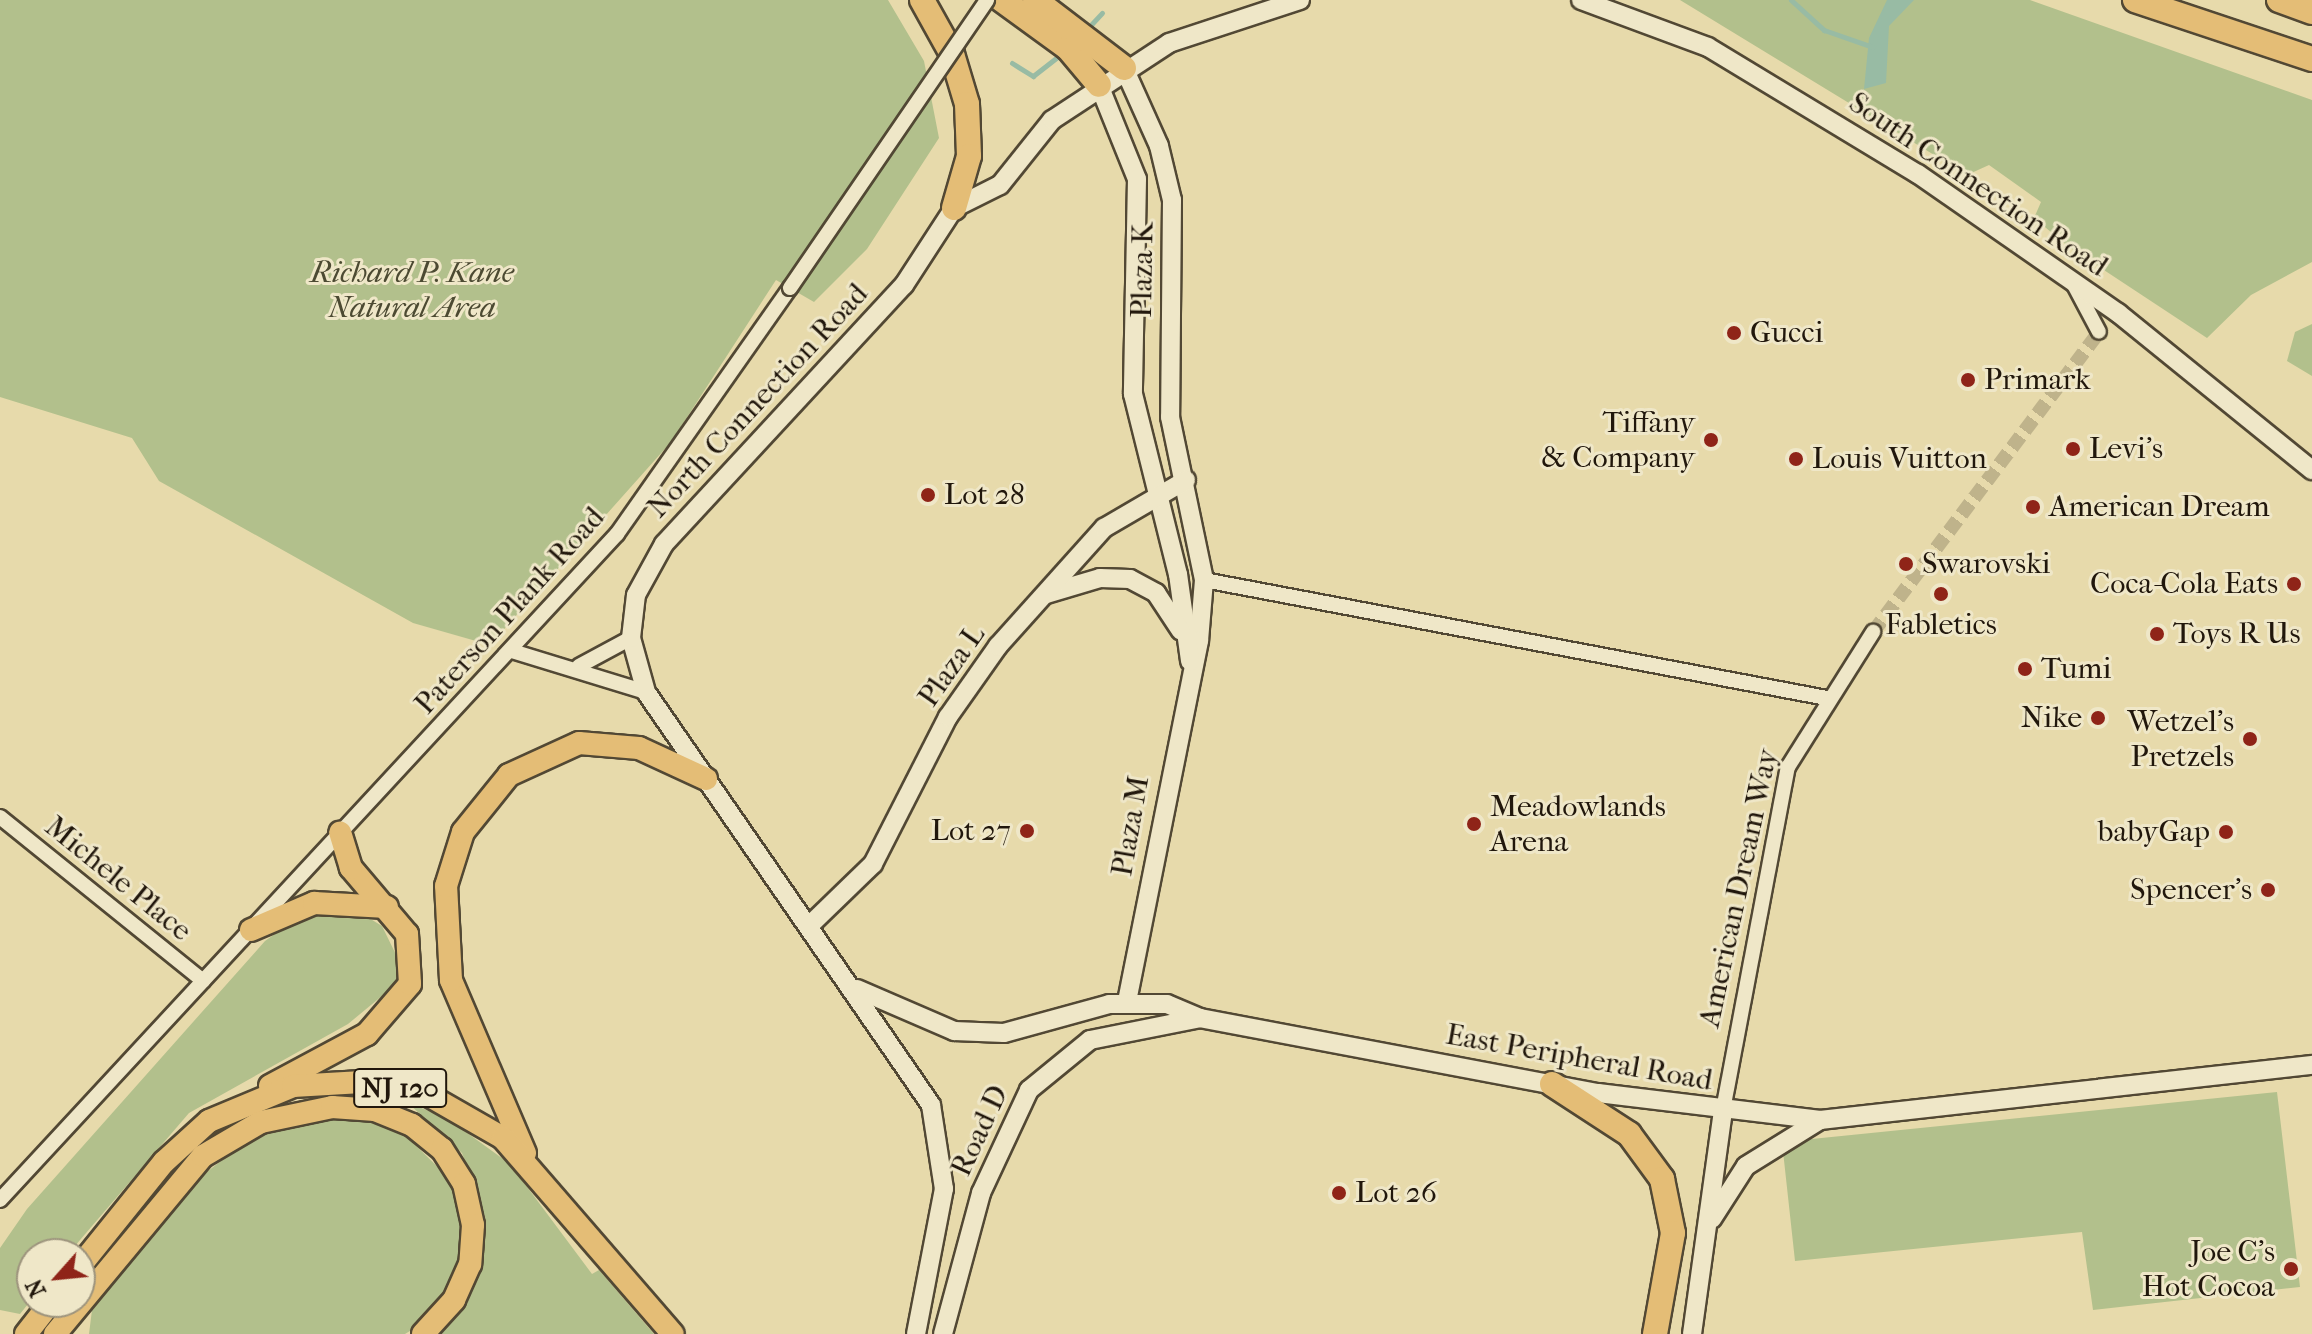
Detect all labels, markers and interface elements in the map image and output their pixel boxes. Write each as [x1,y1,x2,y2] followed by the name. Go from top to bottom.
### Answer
[1842,85,2114,285] street label: South Connection Road
[1124,222,1162,318] street label: Plaza K
[310,255,514,326] park label: Richard P. Kane Natural Area
[640,276,876,526] street label: North Connection Road
[1750,315,1823,351] place label: Gucci
[1725,324,1743,342] marker: Gucci
[1984,362,2090,398] place label: Primark
[1959,371,1977,389] marker: Primark
[1541,405,1695,476] place label: Tiffany & Company
[1702,431,1720,449] marker: Tiffany & Company
[2089,431,2163,467] place label: Levi's
[2064,440,2082,458] marker: Levi's
[1812,441,1987,477] place label: Louis Vuitton
[1787,450,1805,468] marker: Louis Vuitton
[944,477,1025,513] place label: Lot 28
[919,486,937,504] marker: Lot 28
[2049,489,2270,525] place label: American Dream
[2024,498,2042,516] marker: American Dream
[408,500,612,722] street label: Paterson Plank Road
[1922,546,2050,582] place label: Swarovski
[1897,555,1915,573] marker: Swarovski
[2090,566,2278,602] place label: Coca-Cola Eats
[2285,575,2303,593] marker: Coca-Cola Eats
[1932,585,1950,603] marker: Fabletics
[1885,607,1997,643] place label: Fabletics
[2173,616,2301,652] place label: Toys R Us
[911,618,993,714] street label: Plaza L
[2148,625,2166,643] marker: Toys R Us
[2041,651,2111,687] place label: Tumi
[2016,660,2034,678] marker: Tumi
[2021,700,2082,736] place label: Nike
[2127,704,2234,774] place label: Wetzel's Pretzels
[2089,709,2107,727] marker: Nike
[2241,730,2259,748] marker: Wetzel's Pretzels
[1692,745,1786,1031] street label: American Dream Way
[1104,773,1158,879] street label: Plaza M
[1490,789,1666,860] place label: Meadowlands Arena
[37,809,199,949] street label: Michele Place
[931,813,1011,849] place label: Lot 27
[2098,814,2210,850] place label: babyGap
[1465,815,1483,833] marker: Meadowlands Arena
[1018,822,1036,840] marker: Lot 27
[2217,823,2235,841] marker: babyGap
[2130,872,2252,908] place label: Spencer's
[2259,881,2277,899] marker: Spencer's
[1443,1017,1715,1099] street label: East Peripheral Road
[352,1064,448,1112] road number: NJ 120
[943,1080,1017,1182] street label: Road D
[1355,1175,1437,1211] place label: Lot 26
[1330,1184,1348,1202] marker: Lot 26
[2142,1234,2275,1304] place label: Joe C's Hot Cocoa
[16,1238,96,1318] north arrow
[2282,1260,2300,1278] marker: Joe C's Hot Cocoa
[21,1275,52,1301] text: N

